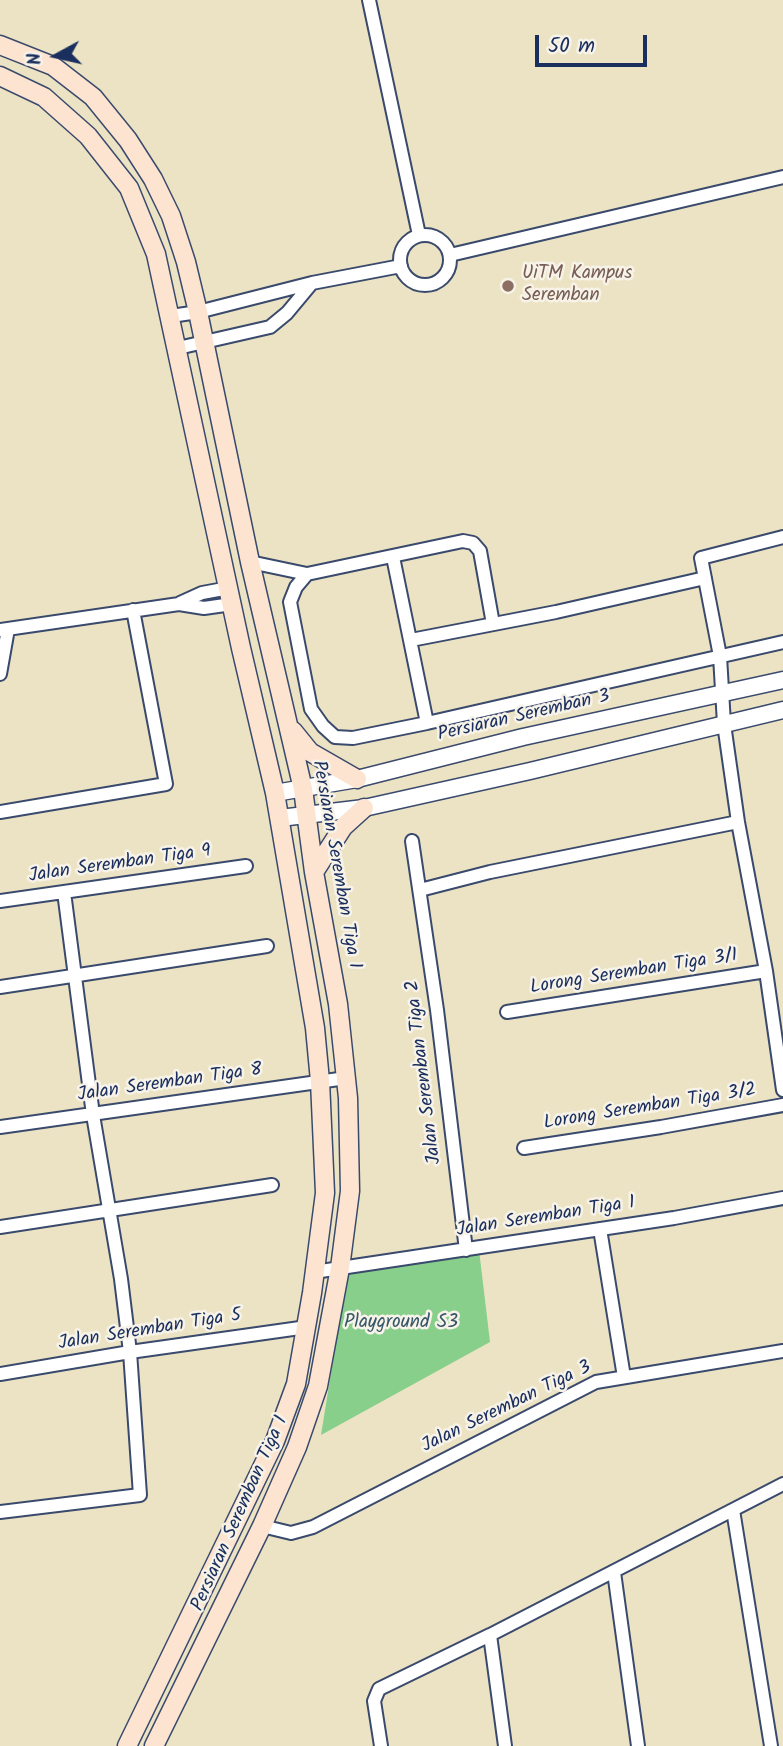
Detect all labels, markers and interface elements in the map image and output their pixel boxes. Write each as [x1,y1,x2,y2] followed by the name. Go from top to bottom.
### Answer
[21,21,91,91] north arrow
[538,21,650,65] scale bar
[548,30,595,63] text: 50 m
[20,51,51,67] text: N
[522,264,632,308] place label: UiTM Kampus Seremban
[500,278,516,294] marker: UiTM Kampus Seremban
[436,686,612,748] street label: Persiaran Seremban 3
[305,759,365,971] street label: Persiaran Seremban Tiga 1
[27,841,213,889] street label: Jalan Seremban Tiga 9
[529,945,739,1001] street label: Lorong Seremban Tiga 3/1
[402,978,448,1166] street label: Jalan Seremban Tiga 2
[76,1060,264,1108] street label: Jalan Seremban Tiga 8
[542,1080,758,1136] street label: Lorong Seremban Tiga 3/2
[455,1193,637,1243] street label: Jalan Seremban Tiga 1
[57,1305,243,1357] street label: Jalan Seremban Tiga 5
[344,1313,458,1335] park label: Playground S3
[419,1357,595,1459] street label: Jalan Seremban Tiga 3
[188,1413,294,1615] street label: Persiaran Seremban Tiga 1

